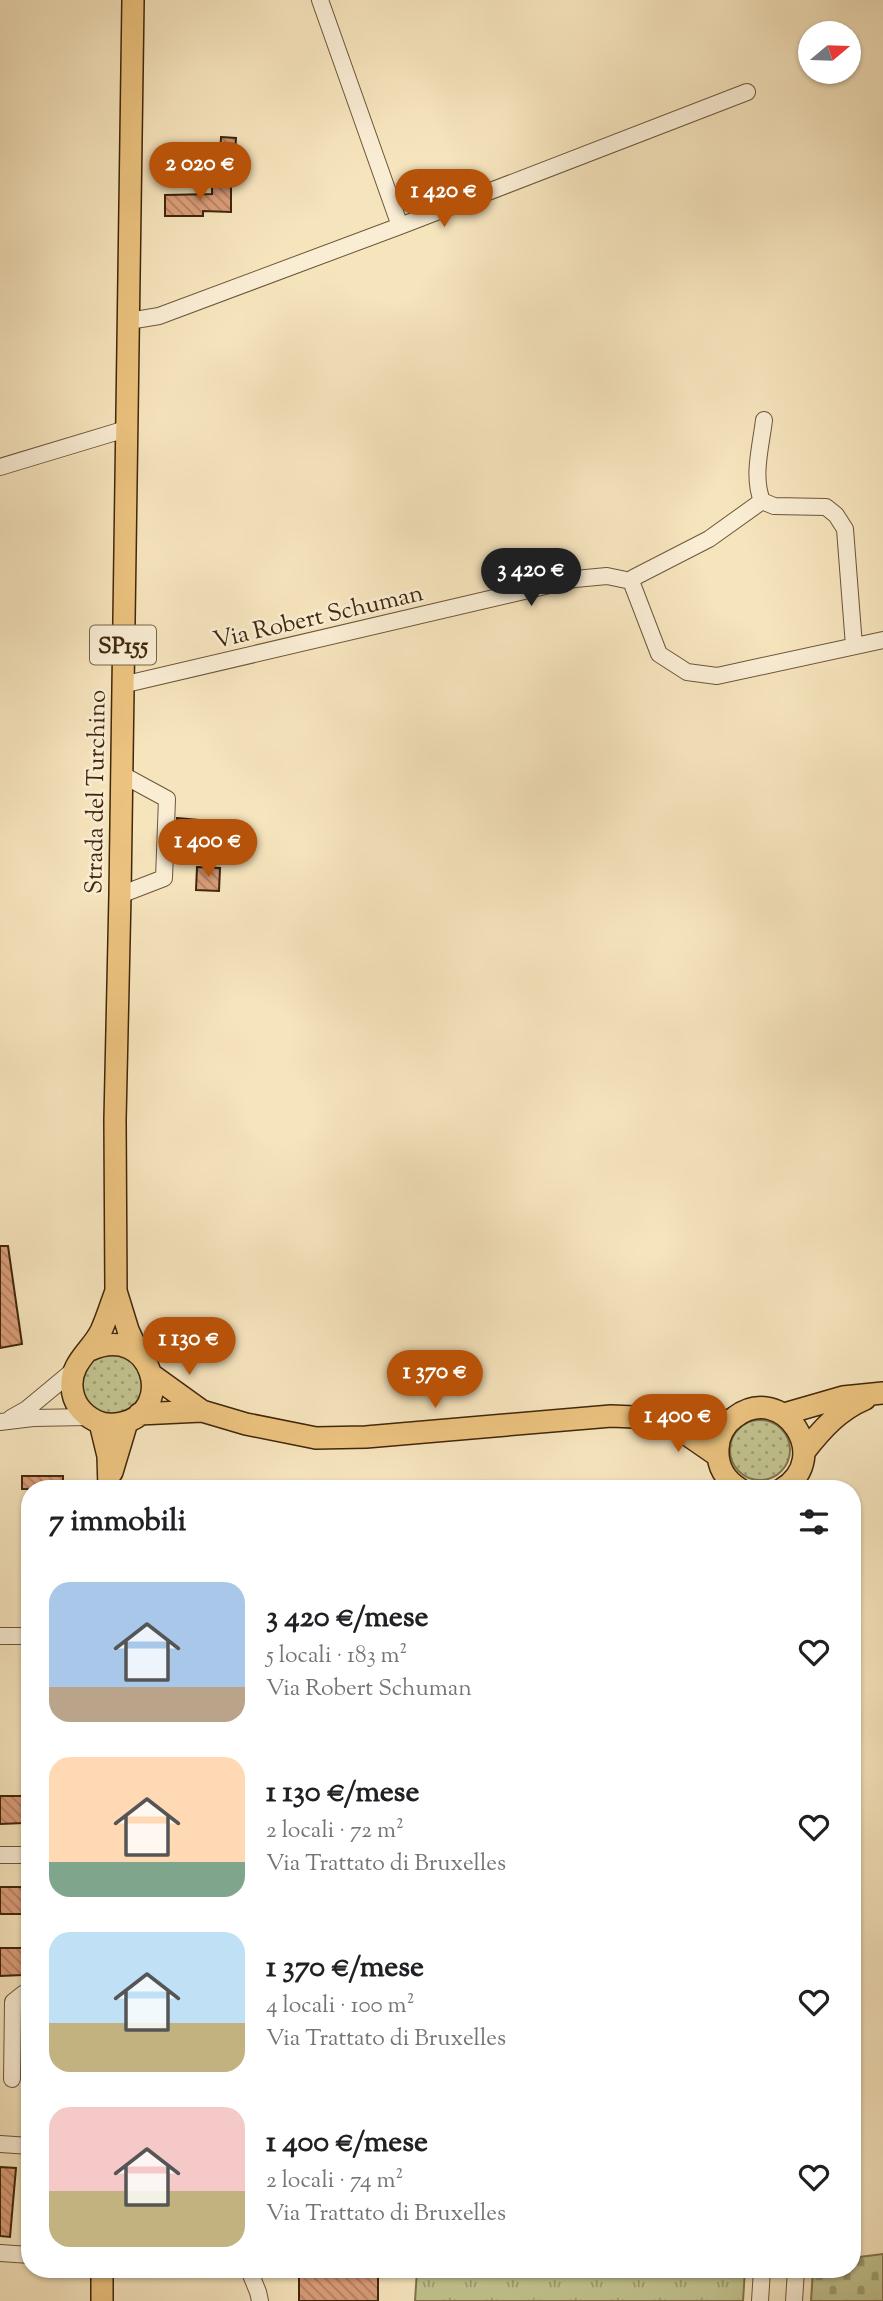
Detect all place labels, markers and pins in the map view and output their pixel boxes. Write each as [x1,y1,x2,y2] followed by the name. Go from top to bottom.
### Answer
[135,142,265,202] pin: 2 020 €
[379,170,509,229] pin: 1 420 €
[466,548,596,608] pin: 3 420 €
[143,820,273,879] pin: 1 400 €
[124,1318,254,1377] pin: 1 130 €
[370,1350,500,1410] pin: 1 370 €
[613,1394,743,1454] pin: 1 400 €

